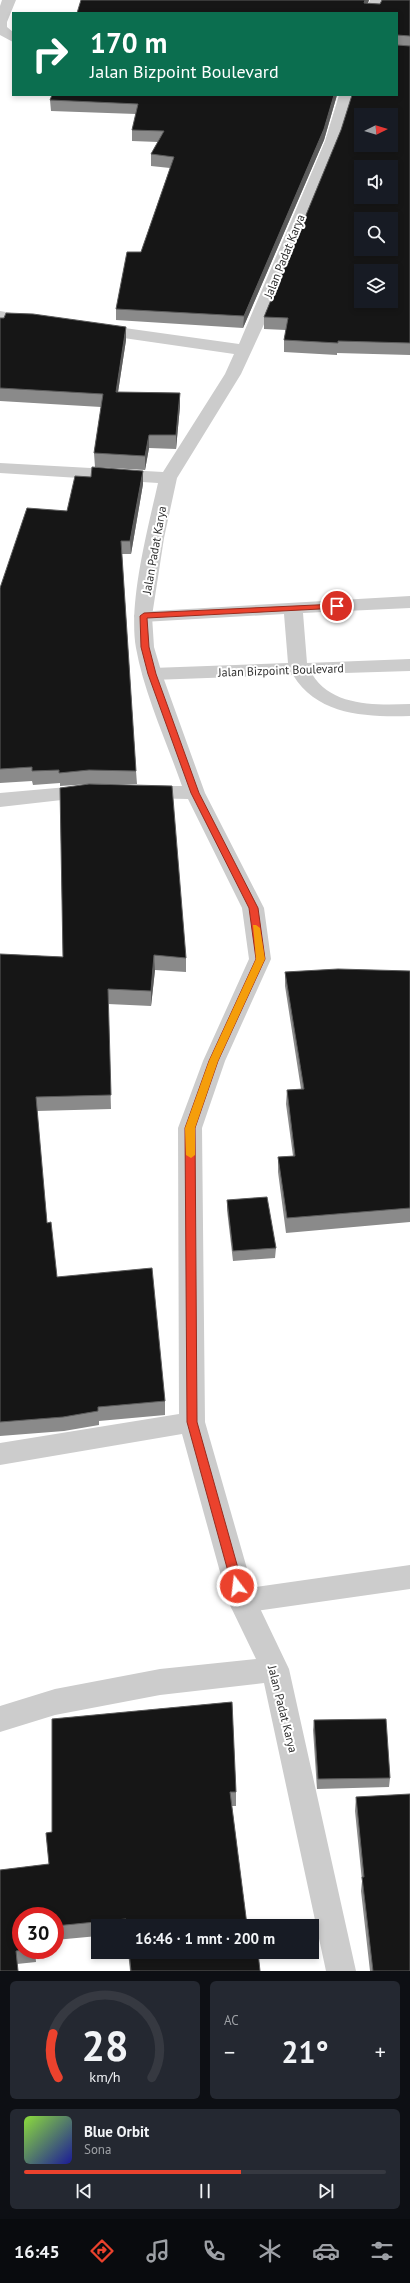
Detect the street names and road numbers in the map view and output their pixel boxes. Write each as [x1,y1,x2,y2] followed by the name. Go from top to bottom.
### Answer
[260,212,308,301] street label: Jalan Padat Karya
[139,505,169,596] street label: Jalan Padat Karya
[217,660,344,680] street label: Jalan Bizpoint Boulevard
[265,1663,301,1754] street label: Jalan Padat Karya

